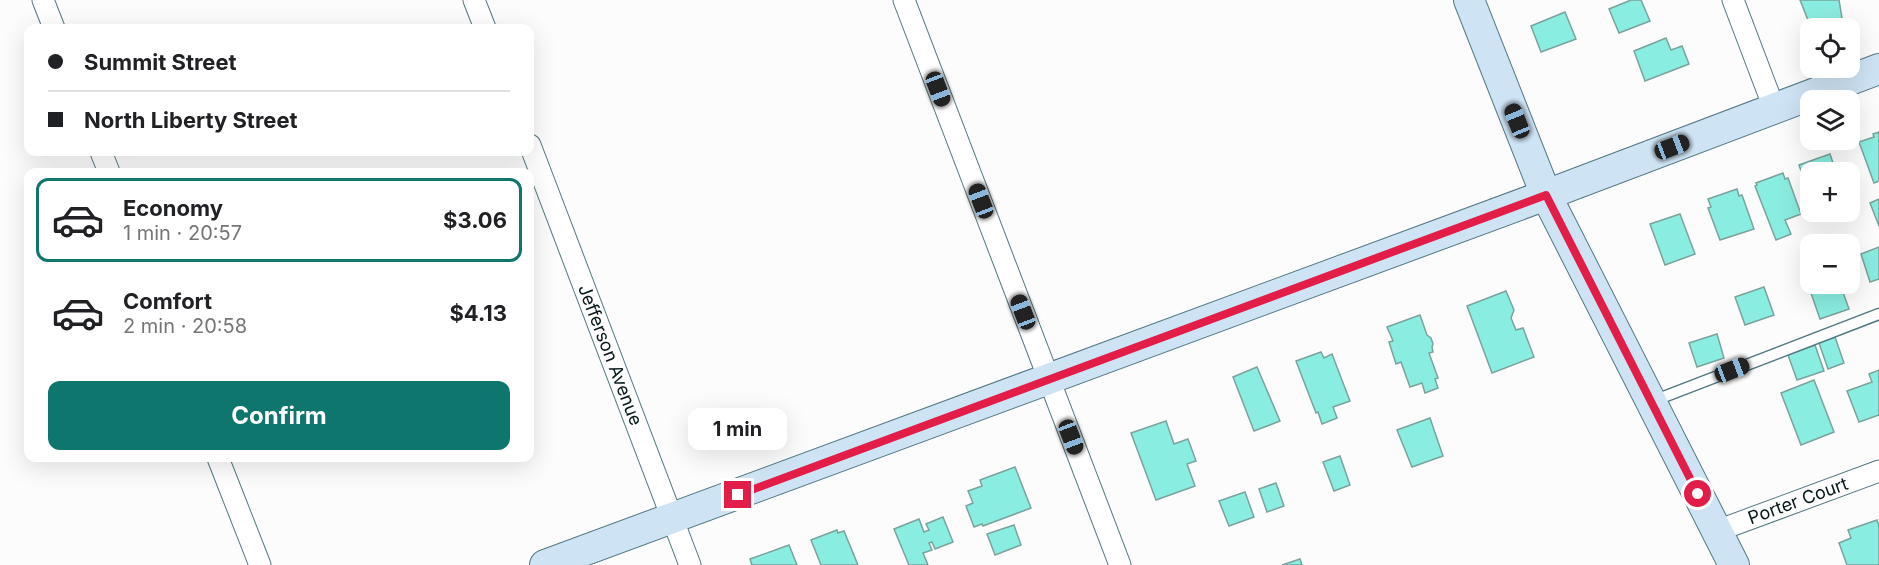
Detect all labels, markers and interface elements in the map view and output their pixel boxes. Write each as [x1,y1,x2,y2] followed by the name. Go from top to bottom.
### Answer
[1800,18,1860,294] map controls
[1800,18,1860,78] button: locate
[84,49,237,75] text: Summit Street
[923,69,953,109] car
[1800,90,1860,150] button: layers
[1502,101,1532,141] car
[84,107,298,133] text: North Liberty Street
[1652,132,1692,162] car
[1800,162,1860,222] button: +
[966,181,996,221] car
[51,193,105,247] icon: car
[123,195,223,221] text: Economy
[443,207,507,233] text: $3.06
[123,221,242,245] text: 1 min · 20:57
[1800,234,1860,294] button: −
[574,281,647,428] street label: Jefferson Avenue
[51,286,105,340] icon: car
[123,288,212,314] text: Comfort
[1008,292,1038,332] car
[449,300,507,326] text: $4.13
[123,314,247,338] text: 2 min · 20:58
[1712,355,1752,385] car
[48,381,510,450] button: Confirm
[688,408,788,450] callout: 1 min
[713,417,762,441] text: 1 min
[1056,417,1086,457] car
[1745,473,1851,528] street label: Porter Court
[1684,480,1711,507] route start
[724,481,751,508] route end

